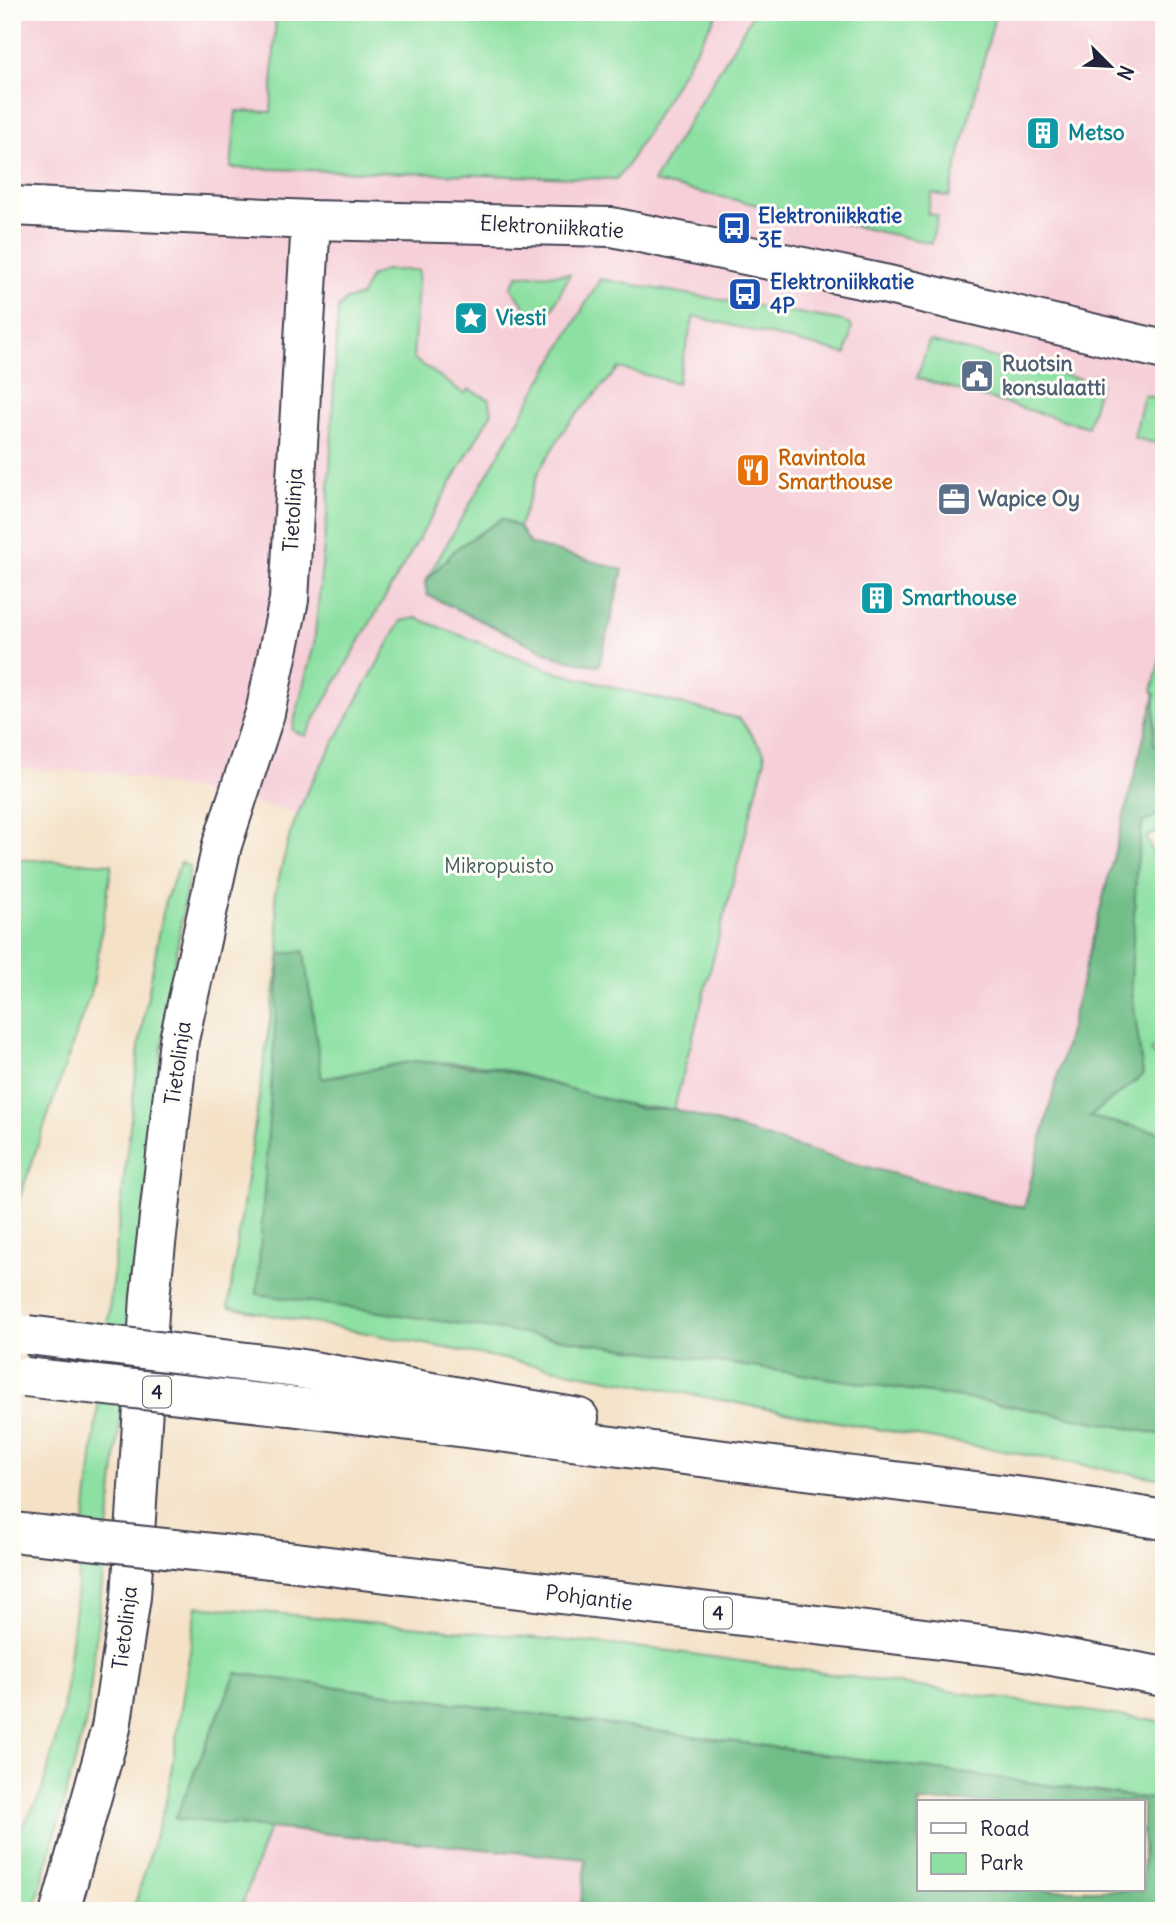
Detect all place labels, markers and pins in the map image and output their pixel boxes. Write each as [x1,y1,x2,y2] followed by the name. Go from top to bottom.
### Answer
[1024,114,1062,152] building icon: Metso
[1068,119,1125,146] place label: Metso
[758,202,902,253] place label: Elektroniikkatie 3E
[715,209,753,247] bus stop icon: Elektroniikkatie 3E
[770,268,914,319] place label: Elektroniikkatie 4P
[726,275,764,313] bus stop icon: Elektroniikkatie 4P
[452,299,490,337] place icon: Viesti
[496,304,546,331] place label: Viesti
[1002,350,1106,401] place label: Ruotsin konsulaatti
[958,357,996,395] public building icon: Ruotsin konsulaatti
[778,444,893,495] place label: Ravintola Smarthouse
[734,451,772,489] restaurant icon: Ravintola Smarthouse
[935,480,973,518] office icon: Wapice Oy
[978,485,1080,512] place label: Wapice Oy
[858,579,896,617] building icon: Smarthouse
[902,584,1017,611] place label: Smarthouse

